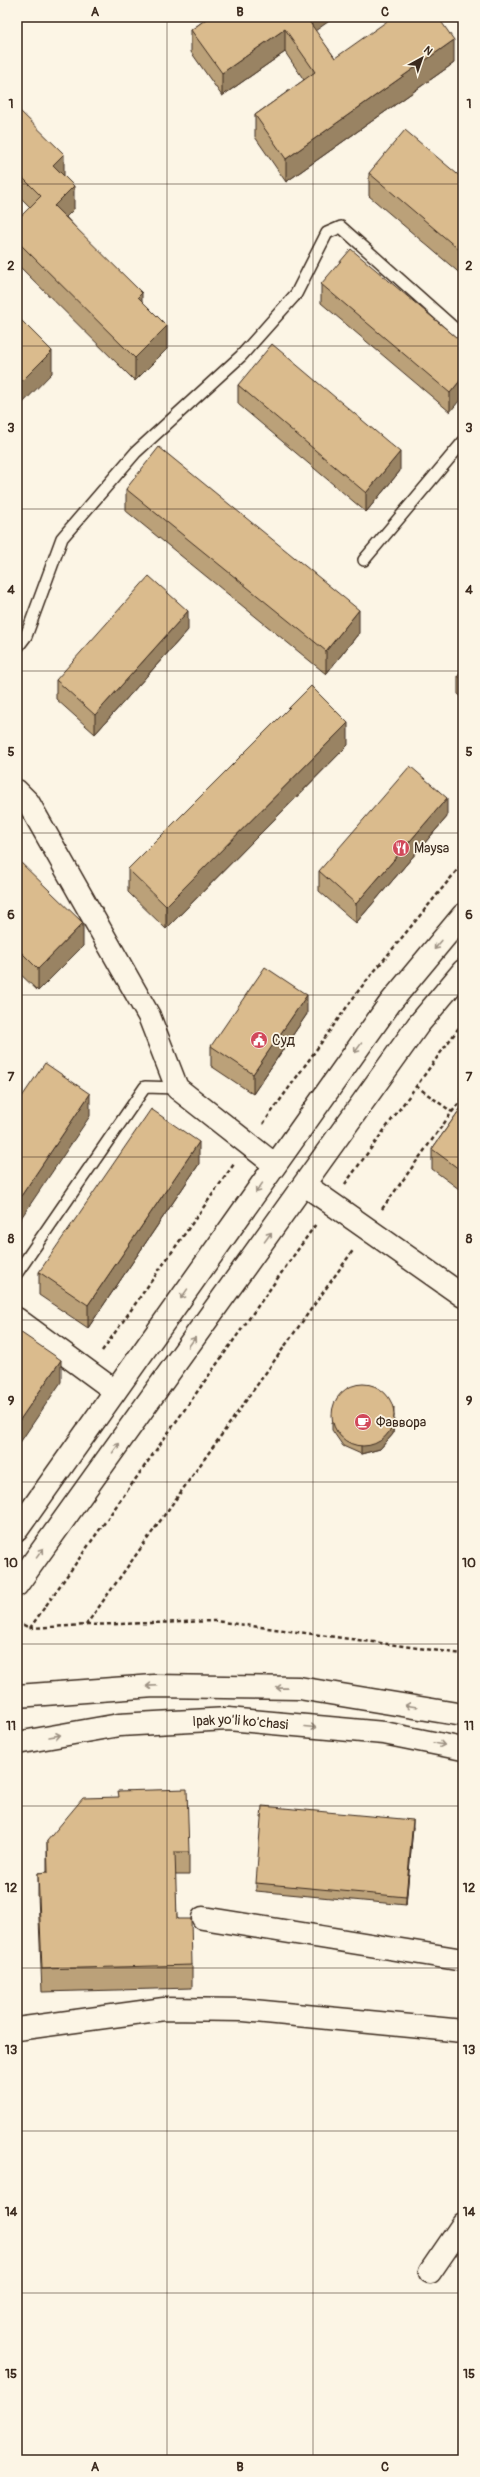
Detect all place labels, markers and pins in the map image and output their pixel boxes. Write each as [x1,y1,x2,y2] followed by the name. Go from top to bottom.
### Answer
[391,838,411,858] restaurant icon: Maysa
[414,840,449,857] place label: Maysa
[249,1030,269,1050] public building icon: Суд
[272,1032,296,1049] place label: Суд
[353,1412,373,1432] cafe icon: Фаввора
[376,1414,426,1431] place label: Фаввора

